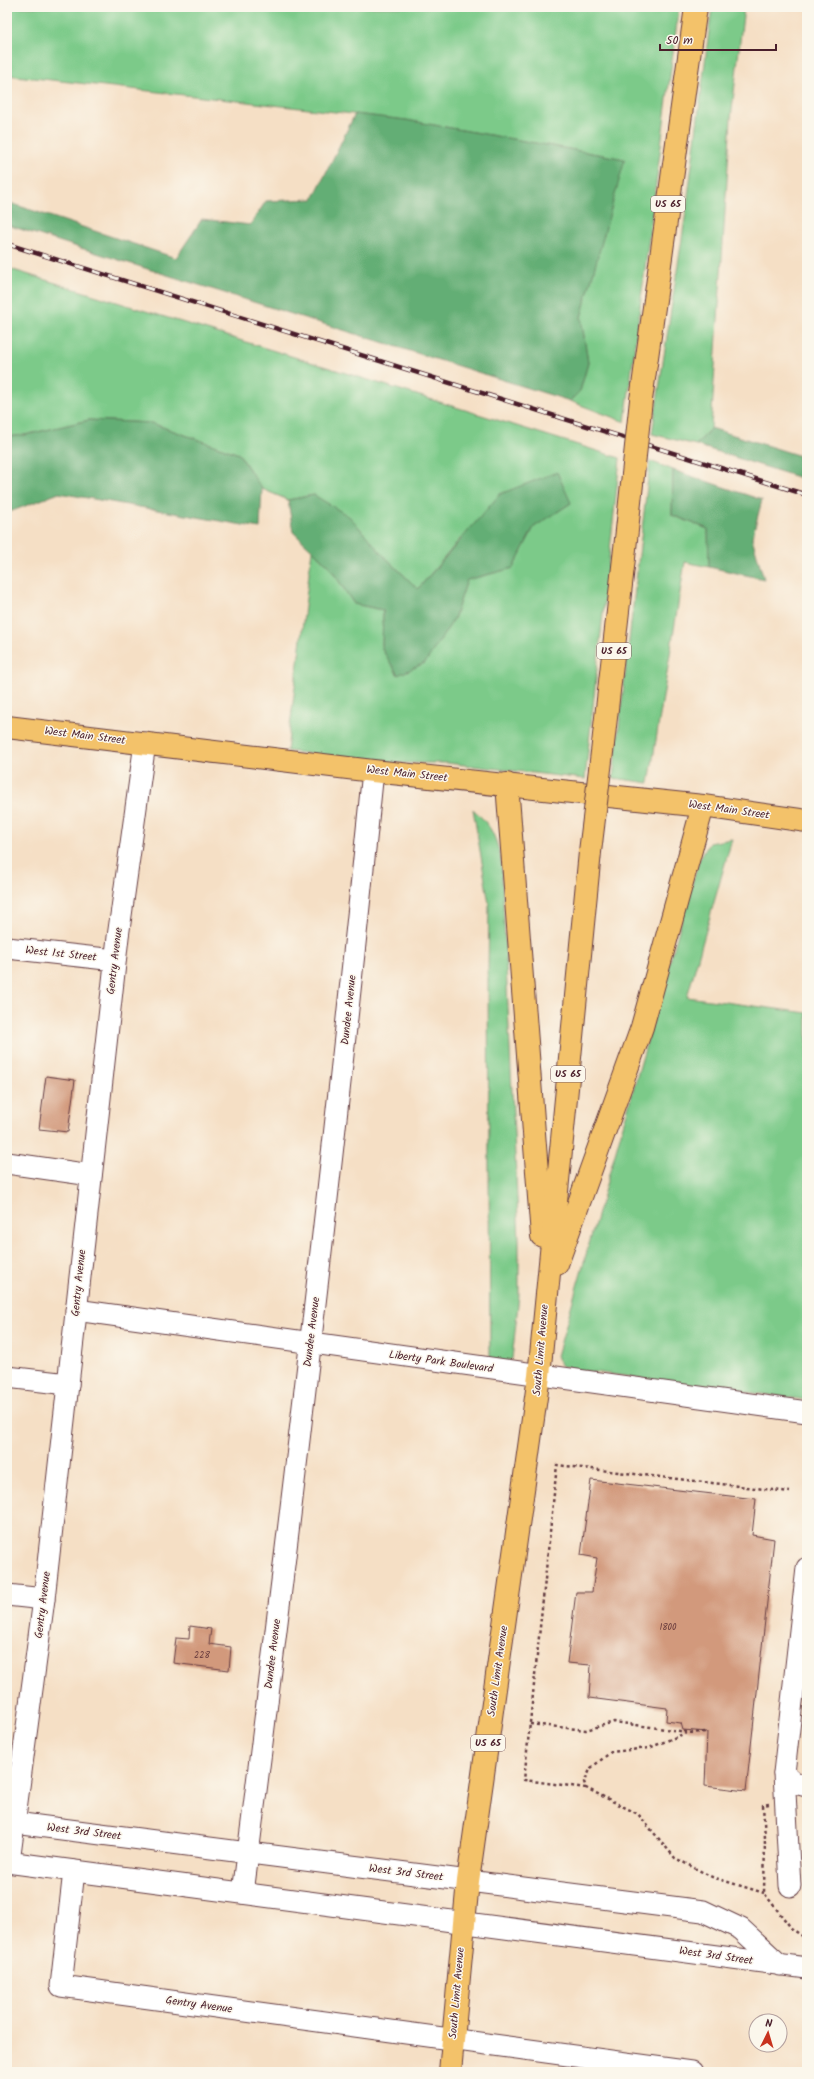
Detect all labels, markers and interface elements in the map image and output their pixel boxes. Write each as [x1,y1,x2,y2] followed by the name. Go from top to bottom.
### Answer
[660,26,776,52] scale bar
[666,31,693,50] text: 50 m
[651,196,685,212] road number: US 65
[597,643,631,659] road number: US 65
[43,722,127,750] street label: West Main Street
[366,761,449,787] street label: West Main Street
[687,795,771,825] street label: West Main Street
[102,926,128,996] street label: Gentry Avenue
[24,941,98,967] street label: West 1st Street
[336,974,362,1046] street label: Dundee Avenue
[551,1066,585,1082] road number: US 65
[67,1249,91,1317] street label: Gentry Avenue
[299,1296,325,1368] street label: Dundee Avenue
[528,1303,554,1396] street label: South Limit Avenue
[388,1346,495,1378] street label: Liberty Park Boulevard
[30,1570,56,1640] street label: Gentry Avenue
[260,1618,286,1690] street label: Dundee Avenue
[659,1620,677,1635] house number: 1800
[483,1624,513,1718] street label: South Limit Avenue
[194,1648,211,1663] house number: 228
[471,1735,505,1751] road number: US 65
[46,1819,123,1846] street label: West 3rd Street
[368,1860,445,1887] street label: West 3rd Street
[678,1942,755,1970] street label: West 3rd Street
[444,1946,470,2039] street label: South Limit Avenue
[164,1991,234,2019] street label: Gentry Avenue
[748,2013,788,2053] north arrow
[765,2015,773,2033] text: N

